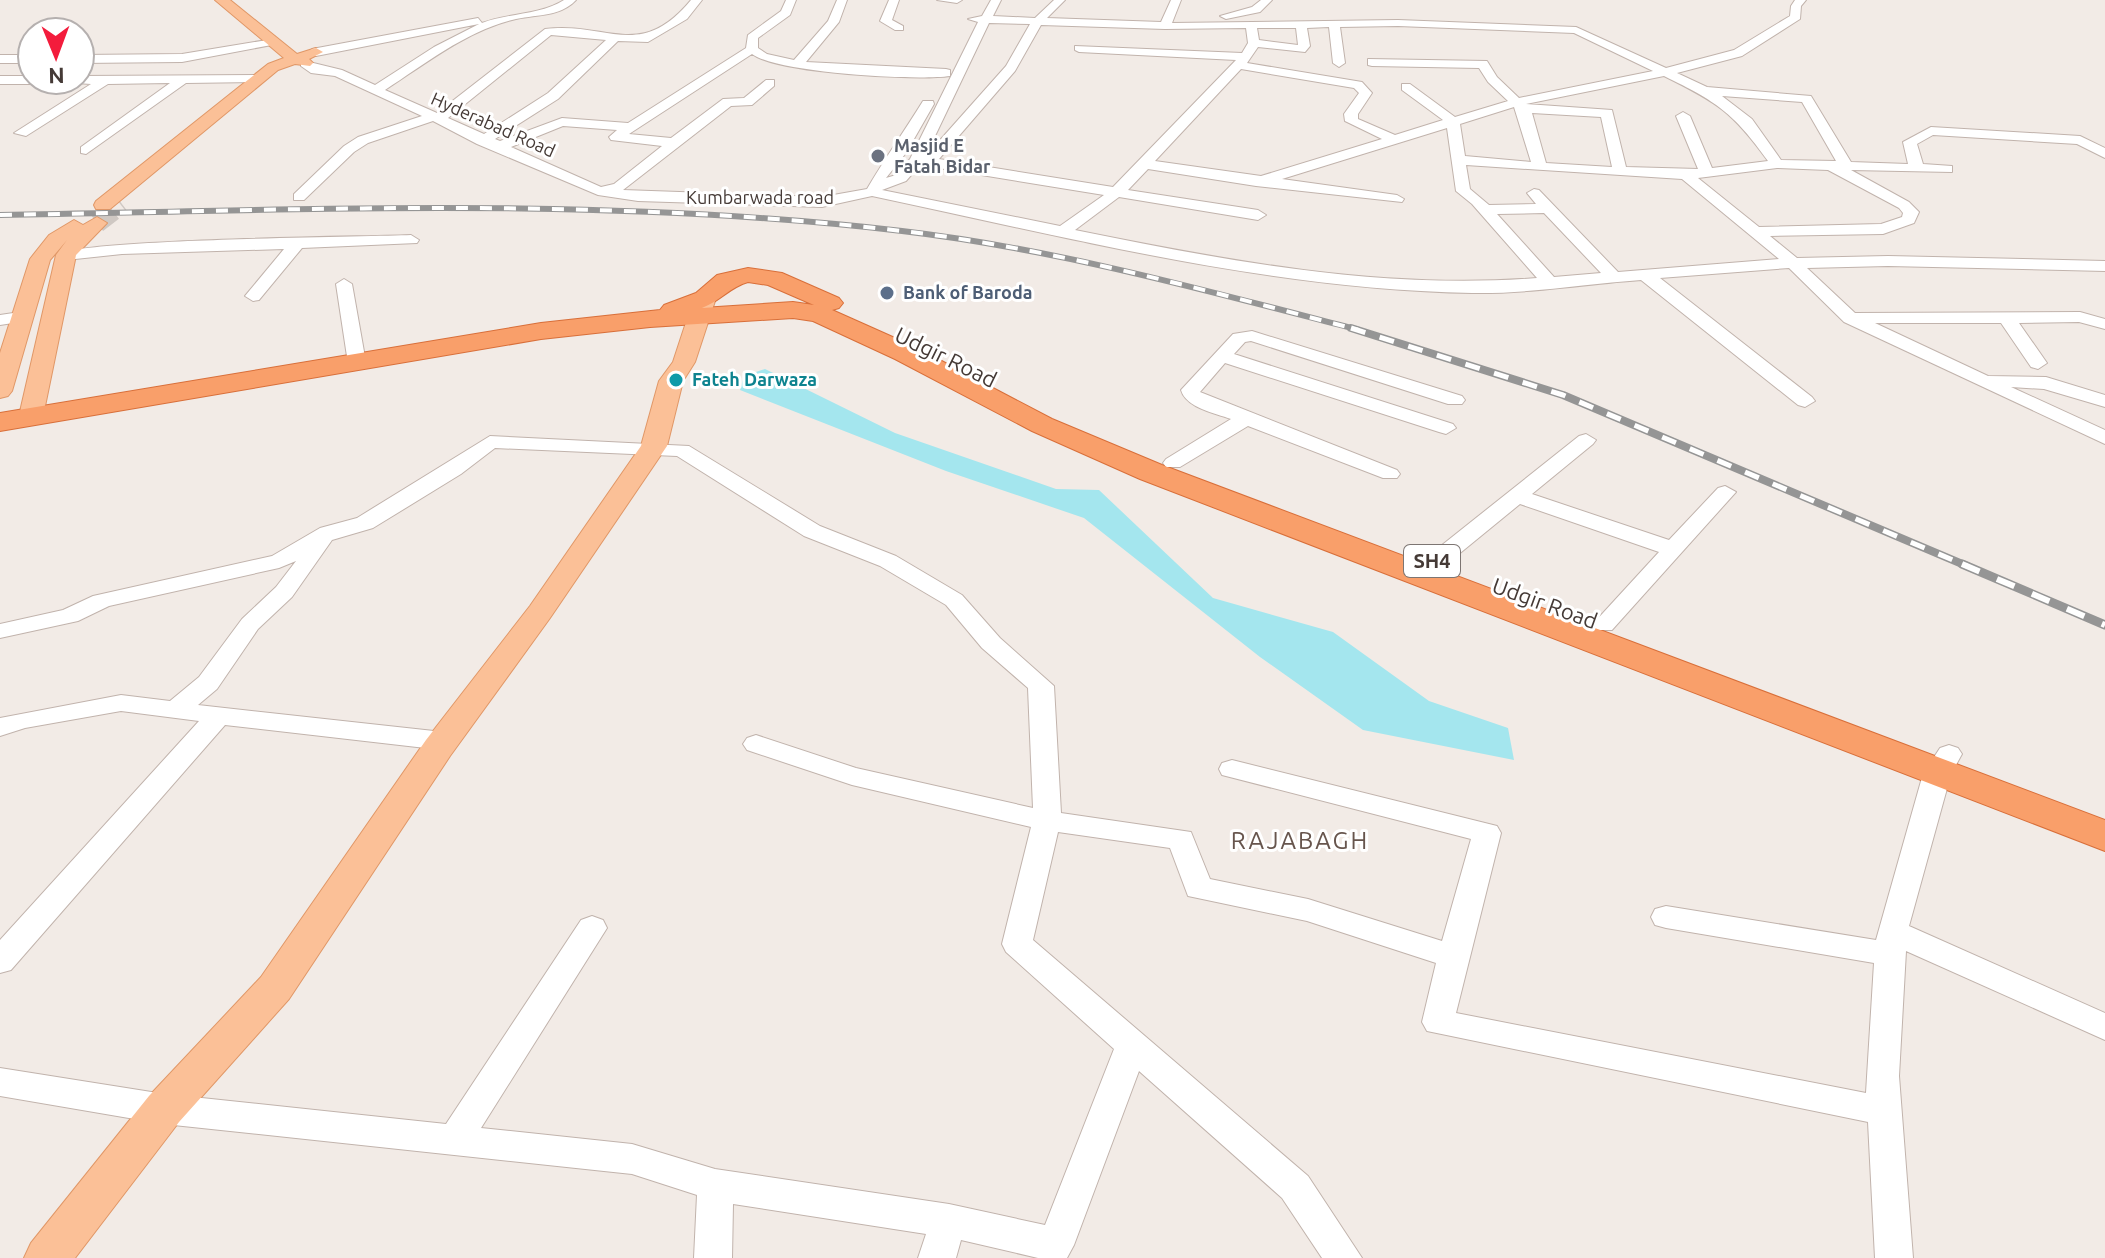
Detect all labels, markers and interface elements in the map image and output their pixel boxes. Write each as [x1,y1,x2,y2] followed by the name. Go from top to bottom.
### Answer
[16,16,96,96] north arrow
[48,64,65,89] text: N
[428,88,559,160] street label: Hyderabad Road
[894,135,991,176] place label: Masjid E Fatah Bidar
[869,147,887,165] marker: Masjid E Fatah Bidar
[686,187,834,207] street label: Kumbarwada road
[903,282,1032,302] place label: Bank of Baroda
[878,284,896,302] marker: Bank of Baroda
[891,321,1001,392] street label: Udgir Road
[692,369,817,389] place label: Fateh Darwaza
[667,371,685,389] marker: Fateh Darwaza
[1404,545,1460,577] road number: SH4
[1489,572,1601,633] street label: Udgir Road
[1231,827,1369,854] district label: RAJABAGH

